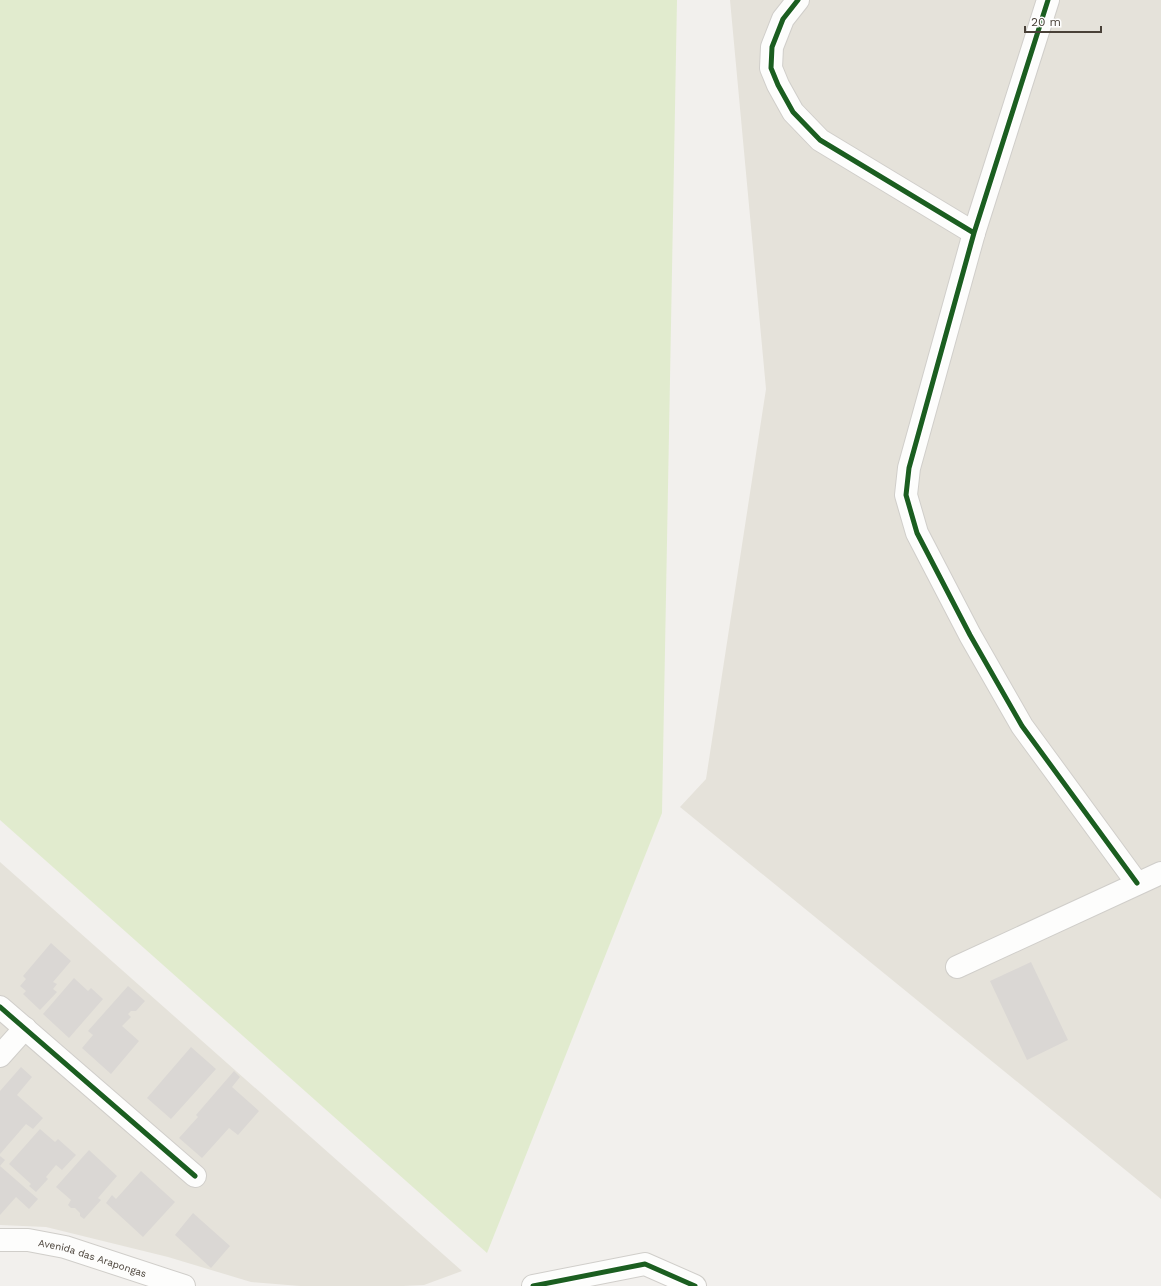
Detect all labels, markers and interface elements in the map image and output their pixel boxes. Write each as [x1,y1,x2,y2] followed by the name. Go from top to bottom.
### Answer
[1025,8,1101,34] scale bar
[1031,15,1061,29] text: 20 m
[38,1237,148,1279] street label: Avenida das Arapongas

